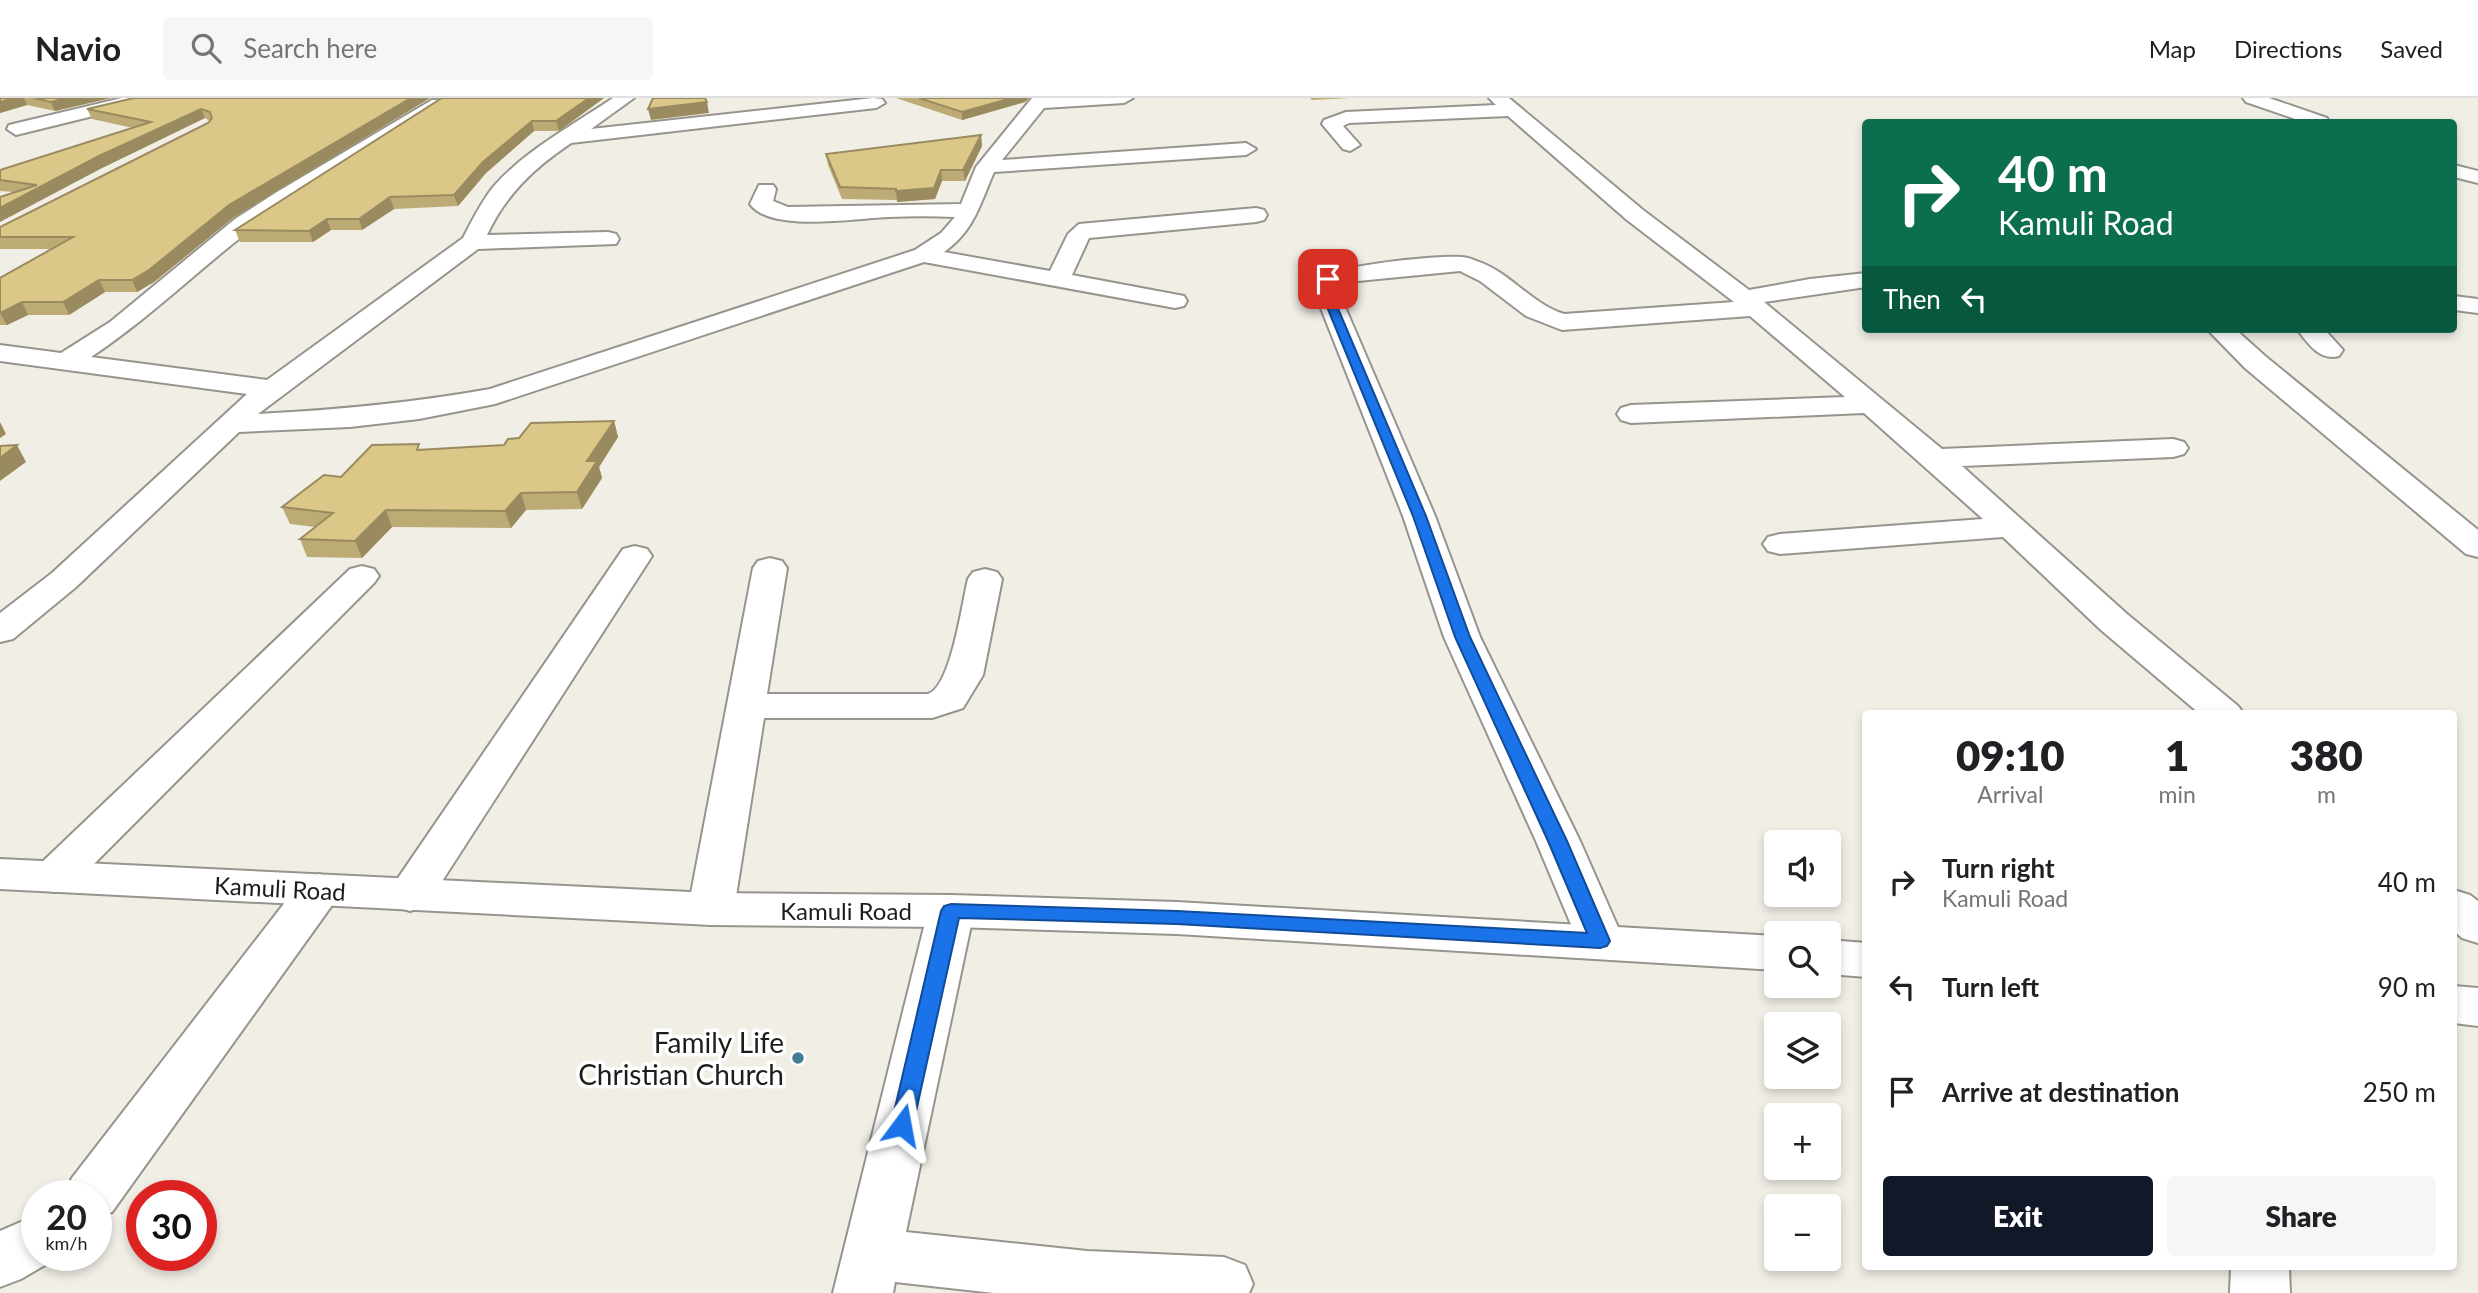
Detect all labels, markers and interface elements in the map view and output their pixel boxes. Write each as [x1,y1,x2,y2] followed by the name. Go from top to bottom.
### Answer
[163,17,653,80] search box
[35,28,121,68] text: Navio
[187,29,225,67] icon: search
[243,32,377,64] text: Search here
[2149,34,2196,63] text: Map
[2234,34,2342,63] text: Directions
[2380,34,2443,63] text: Saved
[1998,144,2108,202] text: 40 m
[1883,147,1974,238] icon: right
[1998,203,2174,242] text: Kamuli Road
[1298,249,1358,309] pin
[1309,260,1347,298] icon: arrive
[1955,280,1993,318] icon: left
[1883,283,1941,315] text: Then
[1956,730,2065,780] text: 09:10
[2165,730,2189,780] text: 1
[2290,730,2363,780] text: 380
[1977,780,2043,808] text: Arrival
[2159,780,2196,808] text: min
[2317,780,2336,808] text: m
[1764,830,1841,1271] map controls
[1764,830,1841,907] button: sound
[1942,852,2055,884] text: Turn right
[1883,863,1921,901] icon: right
[2378,866,2436,898] text: 40 m
[213,870,347,906] street label: Kamuli Road
[1942,884,2068,912] text: Kamuli Road
[780,896,912,925] street label: Kamuli Road
[1764,921,1841,998] button: search
[1883,968,1921,1006] icon: left
[1942,971,2039,1003] text: Turn left
[2378,971,2436,1003] text: 90 m
[1764,1012,1841,1089] button: layers
[578,1025,784,1091] place label: Family Life Christian Church
[790,1050,806,1066] marker: Family Life Christian Church
[1883,1073,1921,1111] icon: arrive
[1942,1076,2179,1108] text: Arrive at destination
[2363,1076,2436,1108] text: 250 m
[865,1088,939,1162] position arrow
[1764,1103,1841,1180] button: +
[1883,1176,2153,1256] button: Exit
[2167,1176,2436,1256] button: Share
[126,1180,217,1271] speed limit sign: 30
[1764,1194,1841,1271] button: −
[46,1195,87,1237] text: 20
[45,1232,88,1254] text: km/h

